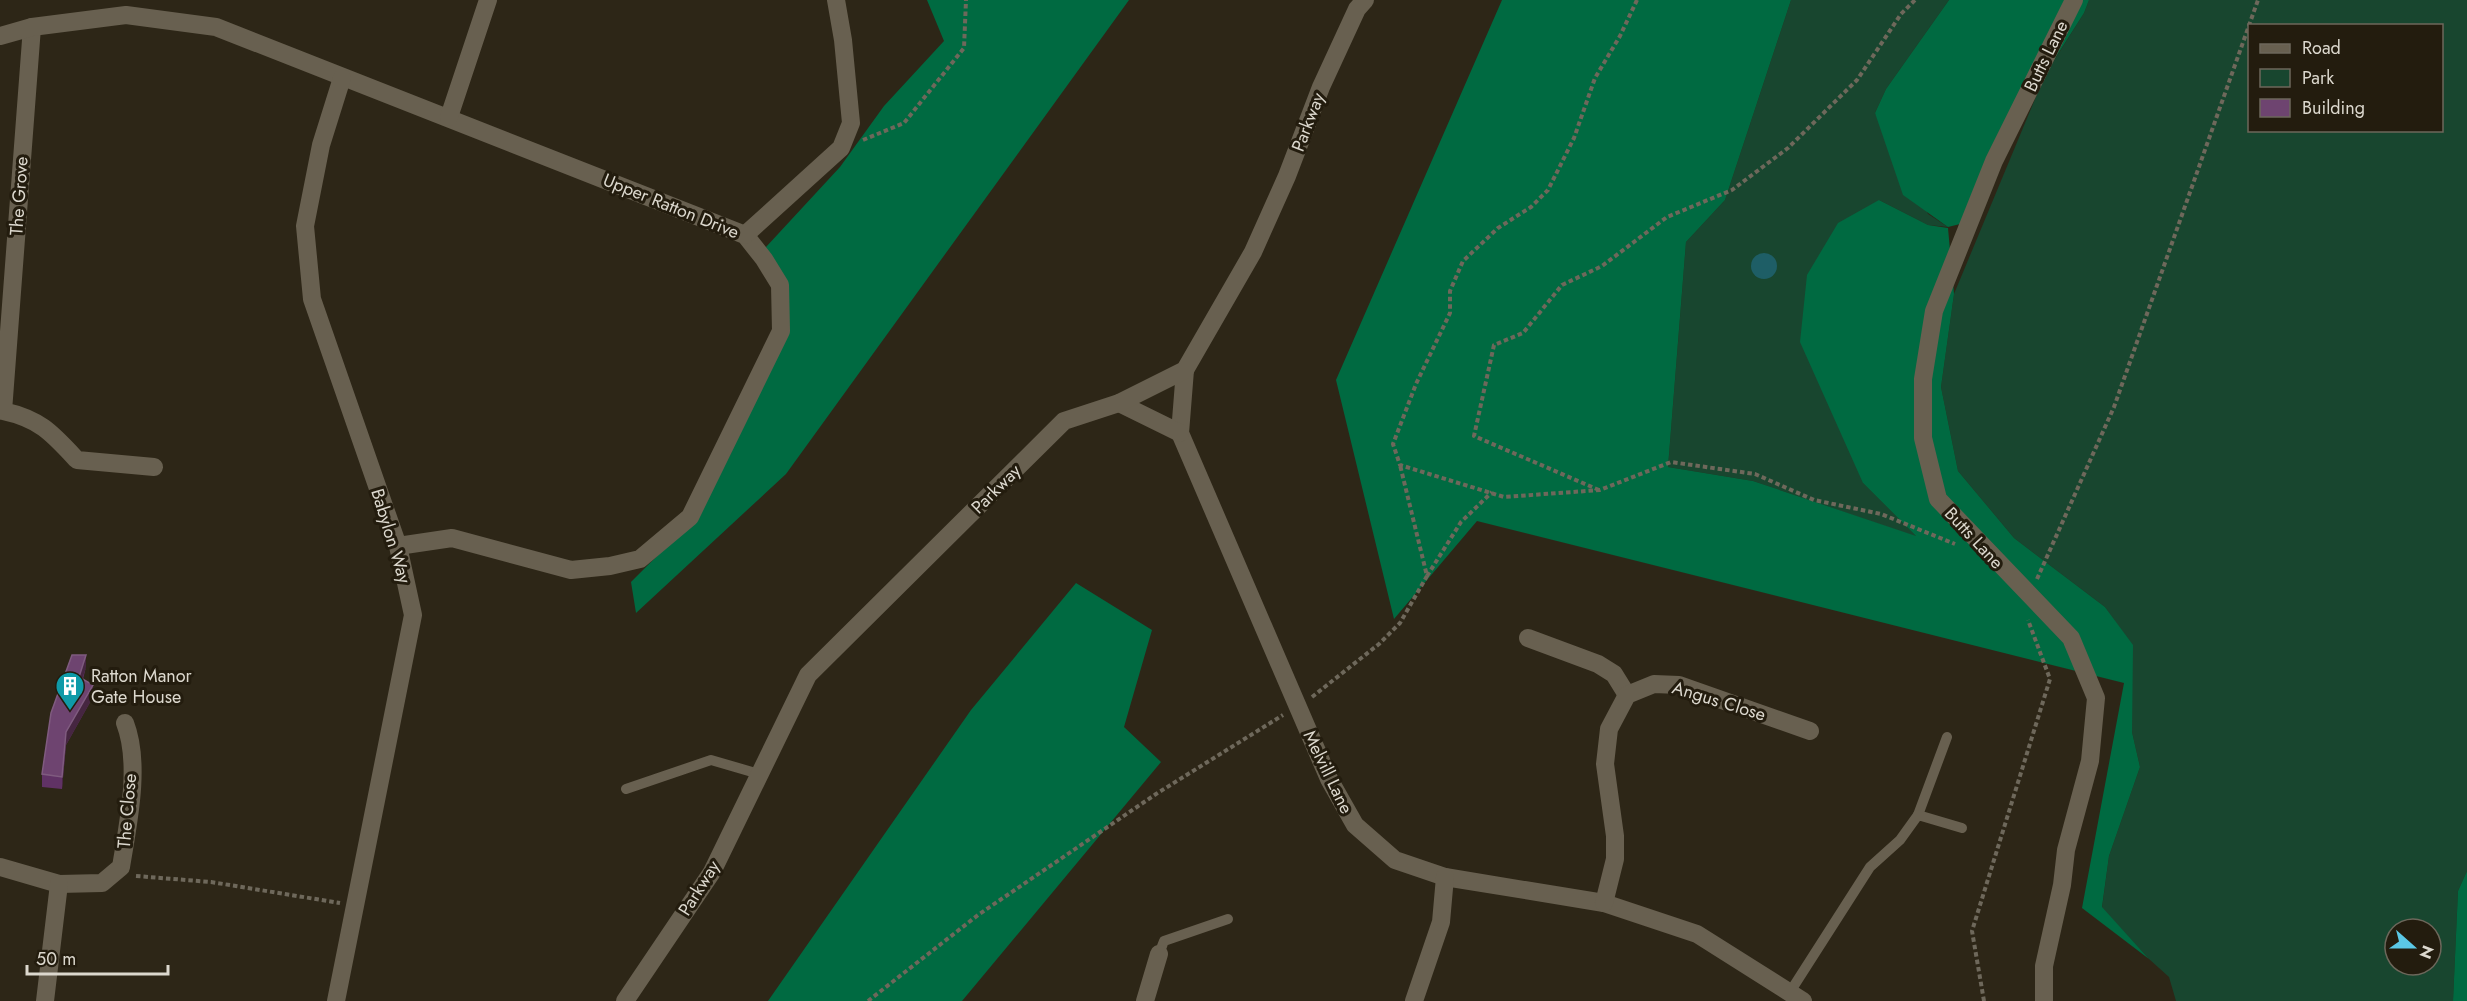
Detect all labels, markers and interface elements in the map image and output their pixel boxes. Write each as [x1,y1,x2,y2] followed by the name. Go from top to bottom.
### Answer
[2018,16,2074,96] street label: Butts Lane
[2248,24,2443,132] legend
[2302,35,2341,61] text: Road
[2302,65,2334,91] text: Park
[1285,89,1331,155] street label: Parkway
[2302,95,2365,121] text: Building
[3,156,35,236] street label: The Grove
[599,167,743,245] street label: Upper Ratton Drive
[965,458,1027,520] street label: Parkway
[364,485,418,587] street label: Babylon Way
[1938,501,2010,575] street label: Butts Lane
[91,663,193,710] place label: Ratton Manor Gate House
[54,670,86,712] building icon: Ratton Manor Gate House
[1669,674,1769,728] street label: Angus Close
[1297,726,1359,818] street label: Melvill Lane
[111,772,143,850] street label: The Close
[672,855,726,921] street label: Parkway
[2383,917,2443,977] north arrow
[27,938,168,976] scale bar
[2414,942,2440,962] text: N
[36,946,76,972] text: 50 m

